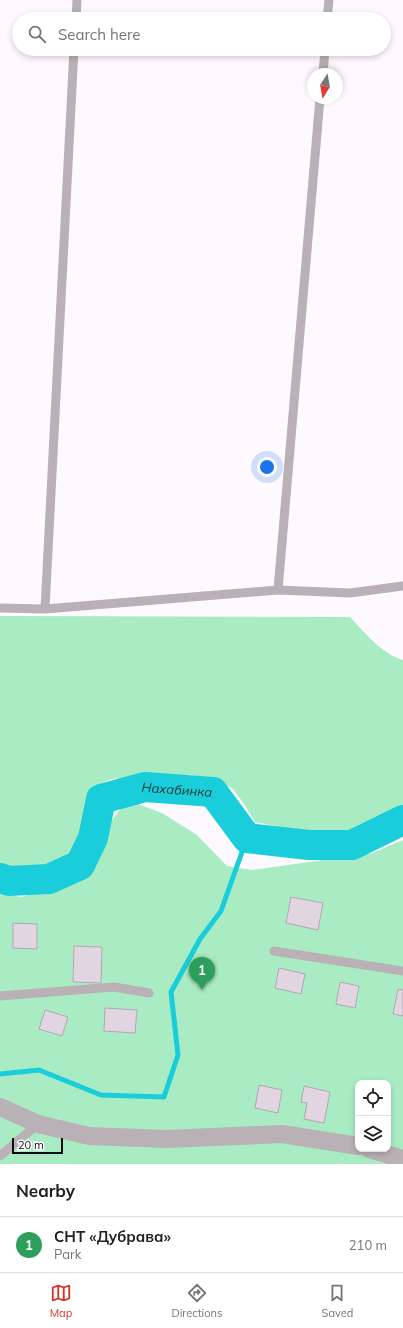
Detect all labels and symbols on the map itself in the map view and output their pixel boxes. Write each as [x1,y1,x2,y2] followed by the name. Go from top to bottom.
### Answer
[307,68,343,104] north arrow
[257,457,277,477] your location
[141,779,213,800] water label: Нахабинка
[189,957,215,990] pin: 1
[12,1136,63,1155] scale bar

